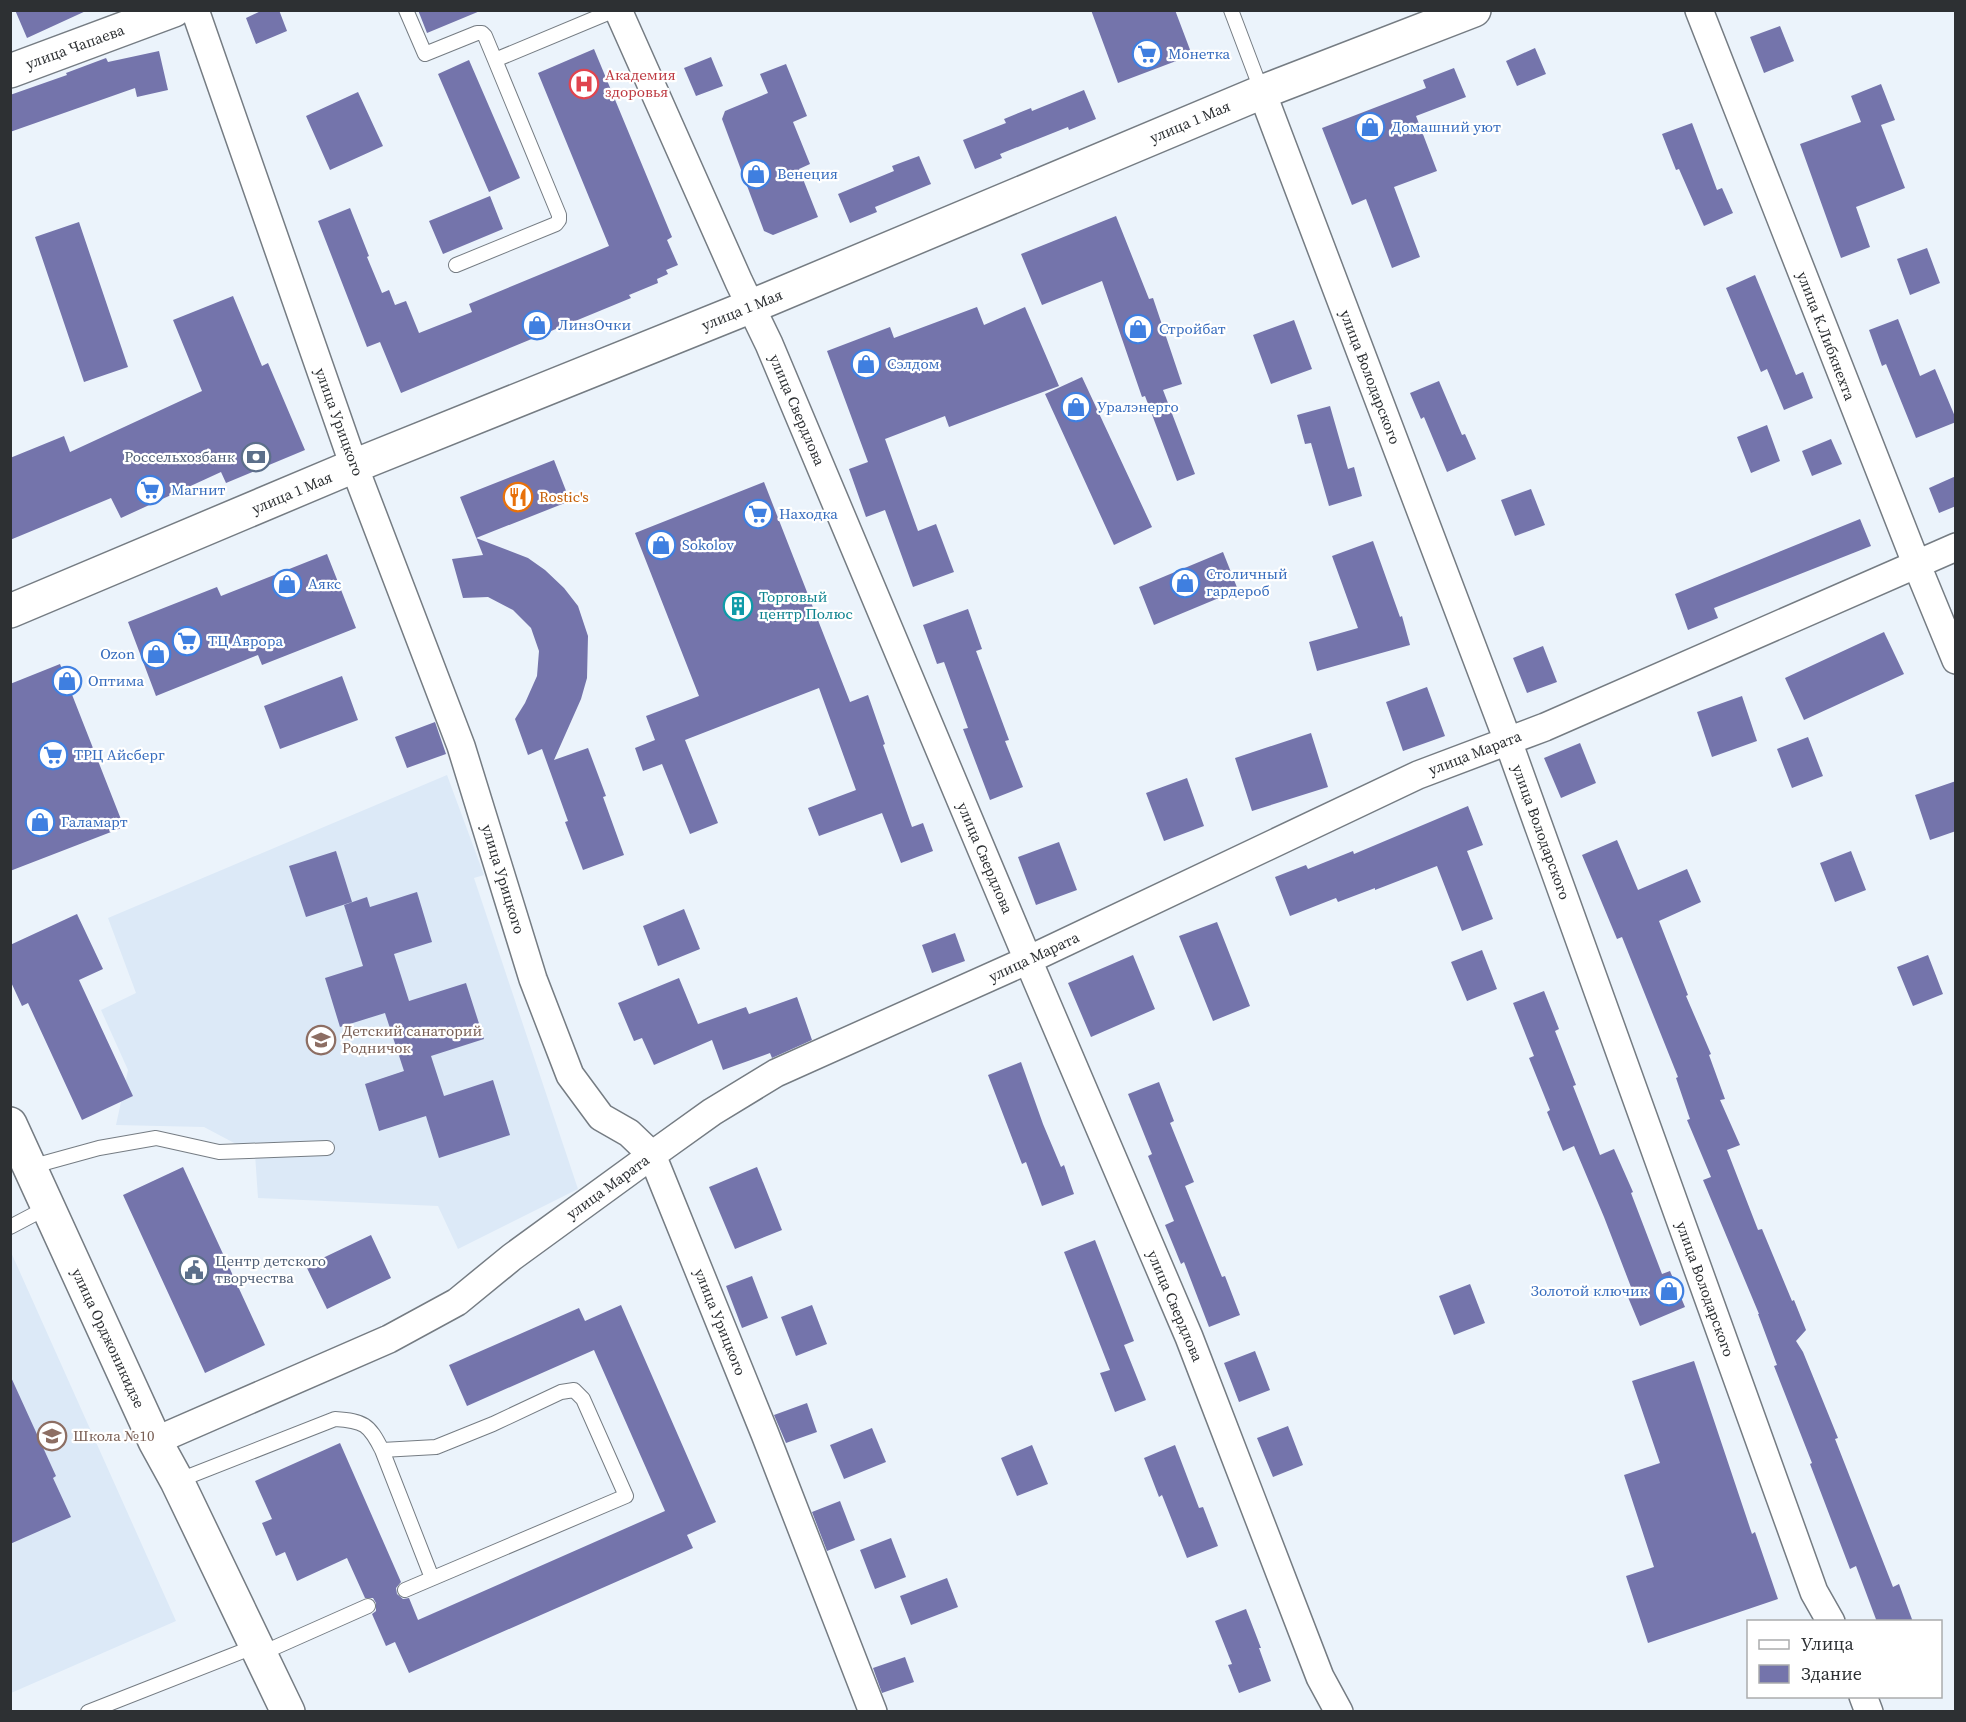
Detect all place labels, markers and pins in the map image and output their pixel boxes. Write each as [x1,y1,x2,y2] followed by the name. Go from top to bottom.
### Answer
[1131,38,1163,70] supermarket icon: Монетка
[1168,43,1230,64] place label: Монетка
[605,64,676,102] place label: Академия здоровья
[568,68,600,100] hospital icon: Академия здоровья
[1354,111,1386,143] shop icon: Домашний уют
[1391,116,1501,137] place label: Домашний уют
[740,158,772,190] shop icon: Венеция
[777,163,838,184] place label: Венеция
[521,309,553,341] shop icon: ЛинзОчки
[1122,313,1154,345] shop icon: Стройбат
[558,314,631,335] place label: ЛинзОчки
[1159,318,1226,339] place label: Стройбат
[850,348,882,380] shop icon: Сэлдом
[887,353,940,374] place label: Сэлдом
[1060,391,1092,423] shop icon: Уралэнерго
[1097,396,1179,417] place label: Уралэнерго
[240,441,272,473] bank icon: Россельхозбанк
[124,446,236,467] place label: Россельхозбанк
[134,474,166,506] supermarket icon: Магнит
[171,479,226,500] place label: Магнит
[502,481,534,513] restaurant icon: Rostic's
[539,486,589,507] place label: Rostic's
[742,498,774,530] supermarket icon: Находка
[779,503,838,524] place label: Находка
[645,529,677,561] shop icon: Sokolov
[682,534,734,555] place label: Sokolov
[1206,563,1288,601] place label: Столичный гардероб
[1169,567,1201,599] shop icon: Столичный гардероб
[271,568,303,600] shop icon: Аякс
[308,573,341,594] place label: Аякс
[759,586,853,624] place label: Торговый центр Полюс
[722,590,754,622] building icon: Торговый центр Полюс
[171,625,203,657] supermarket icon: ТЦ Аврора
[208,630,283,651] place label: ТЦ Аврора
[140,638,172,670] shop icon: Ozon
[100,643,135,664] place label: Ozon
[51,665,83,697] shop icon: Оптима
[88,670,145,691] place label: Оптима
[37,739,69,771] supermarket icon: ТРЦ Айсберг
[74,744,165,765] place label: ТРЦ Айсберг
[24,806,56,838] shop icon: Галамарт
[61,811,128,832] place label: Галамарт
[342,1020,482,1058] place label: Детский санаторий Родничок
[305,1024,337,1056] school or university icon: Детский санаторий Родничок
[215,1250,326,1288] place label: Центр детского творчества
[178,1254,210,1286] public building icon: Центр детского творчества
[1653,1275,1685,1307] shop icon: Золотой ключик
[1531,1280,1649,1301] place label: Золотой ключик
[36,1420,68,1452] school or university icon: Школа №10
[73,1425,155,1446] place label: Школа №10

